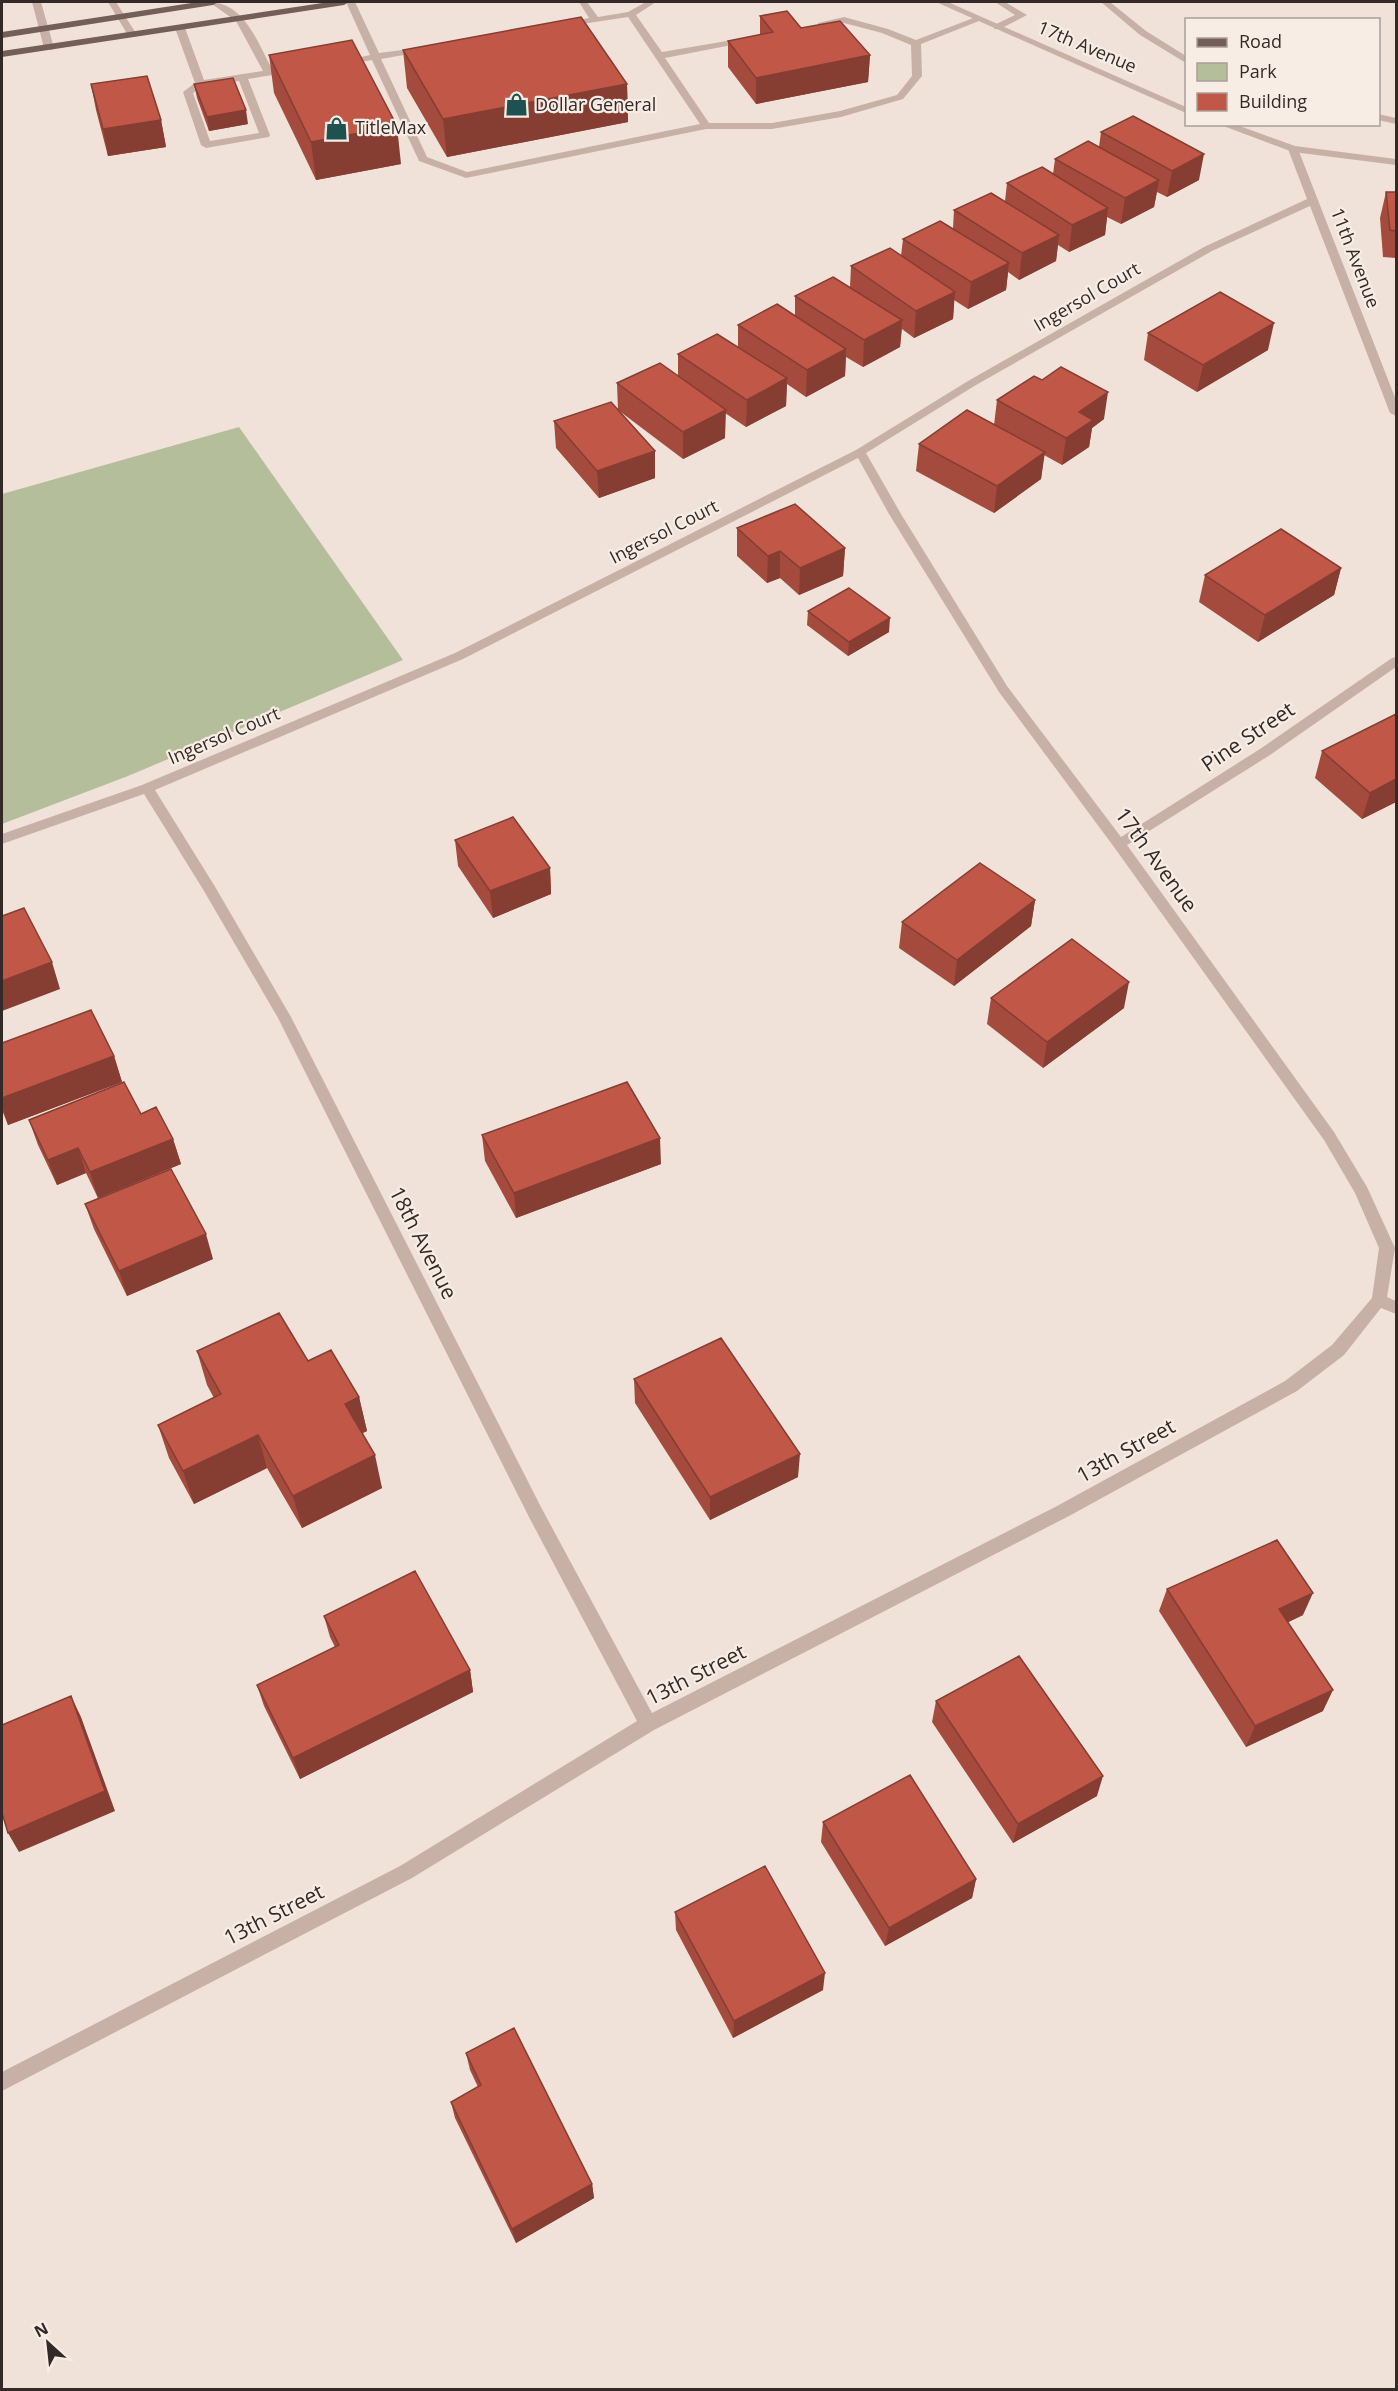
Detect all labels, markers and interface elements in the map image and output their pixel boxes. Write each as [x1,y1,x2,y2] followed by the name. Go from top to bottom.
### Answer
[1034,14,1141,78] street label: 17th Avenue
[1185,18,1380,126] legend
[1239,29,1282,53] text: Road
[1239,59,1277,83] text: Park
[1239,89,1307,113] text: Building
[504,92,530,118] shop icon: Dollar General
[535,92,656,116] place label: Dollar General
[324,115,350,141] shop icon: TitleMax
[355,115,427,139] place label: TitleMax
[1326,204,1386,311] street label: 11th Avenue
[1029,256,1144,336] street label: Ingersol Court
[605,493,722,569] street label: Ingersol Court
[1195,695,1300,778] street label: Pine Street
[164,701,283,769] street label: Ingersol Court
[1109,801,1204,917] street label: 17th Avenue
[384,1181,464,1304] street label: 18th Avenue
[1071,1412,1180,1489] street label: 13th Street
[641,1637,750,1711] street label: 13th Street
[219,1877,328,1951] street label: 13th Street
[18,2313,78,2373] north arrow
[30,2317,52,2342] text: N

